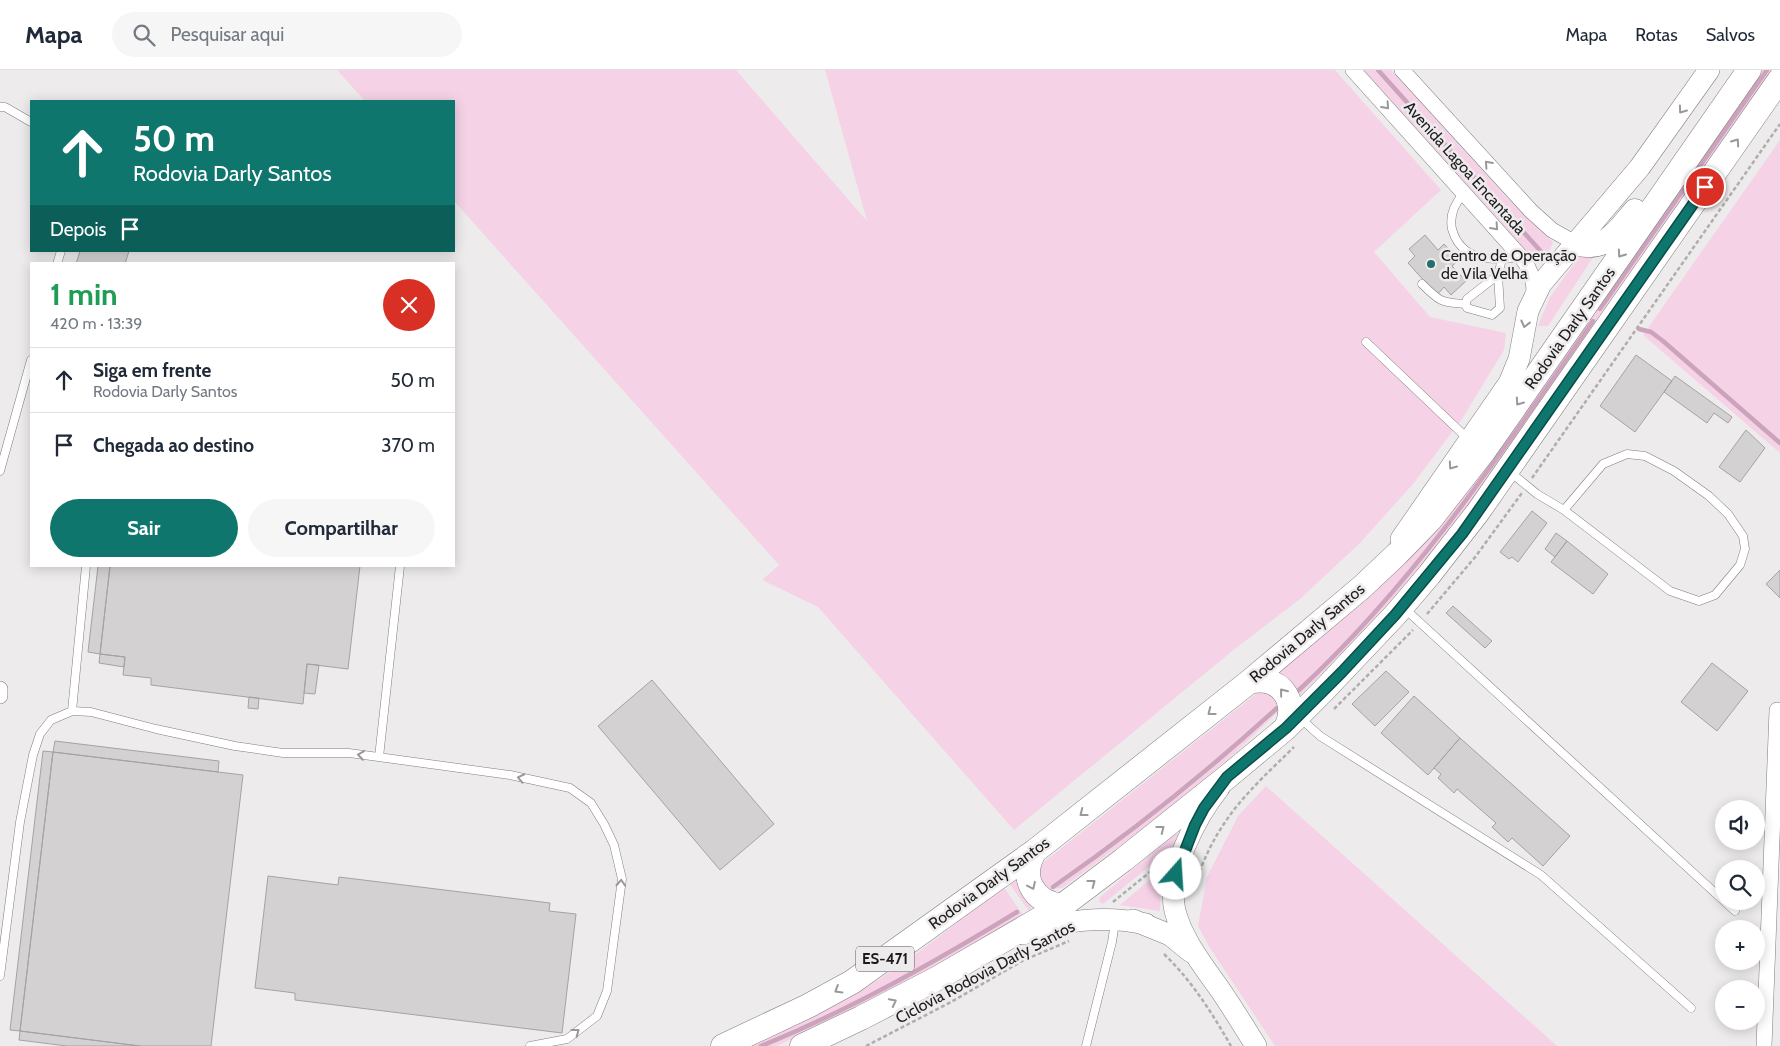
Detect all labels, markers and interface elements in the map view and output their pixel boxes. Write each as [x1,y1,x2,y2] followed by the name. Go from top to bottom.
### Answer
[112,12,462,57] search box
[25,20,82,49] text: Mapa
[130,21,158,49] icon: search
[170,23,284,46] text: Pesquisar aqui
[1565,24,1607,46] text: Mapa
[1635,24,1678,46] text: Rotas
[1706,24,1755,46] text: Salvos
[1400,98,1530,239] street label: Avenida Lagoa Encantada
[1380,101,1389,110] one-way arrow
[1679,104,1688,114] one-way arrow
[133,117,215,160] text: 50 m
[50,120,115,185] icon: ahead
[1730,138,1739,148] one-way arrow
[133,160,332,187] text: Rodovia Darly Santos
[1485,160,1494,169] one-way arrow
[1684,166,1726,208] pin
[1691,173,1719,201] icon: arrive
[116,215,144,243] icon: arrive
[50,218,106,241] text: Depois
[1489,221,1498,230] one-way arrow
[1441,246,1577,283] place label: Centro de Operação de Vila Velha
[1618,248,1627,258] one-way arrow
[1425,258,1437,270] marker: Centro de Operação de Vila Velha
[1521,263,1619,393] street label: Rodovia Darly Santos
[50,276,118,313] text: 1 min
[383,279,435,331] button: close
[50,314,142,333] text: 420 m · 13:39
[1520,320,1531,329] one-way arrow
[93,359,211,382] text: Siga em frente
[50,366,78,394] icon: ahead
[391,369,435,392] text: 50 m
[93,382,237,401] text: Rodovia Darly Santos
[1516,396,1525,406] one-way arrow
[50,431,78,459] icon: arrive
[93,434,254,457] text: Chegada ao destino
[381,434,435,457] text: 370 m
[1448,461,1458,470] one-way arrow
[50,499,238,557] button: Sair
[248,499,435,557] button: Compartilhar
[1246,579,1369,687] street label: Rodovia Darly Santos
[1280,689,1289,698] one-way arrow
[1208,707,1217,715] one-way arrow
[356,750,365,760] one-way arrow
[517,773,526,784] one-way arrow
[1715,800,1765,1030] map controls
[1715,800,1765,850] button: sound
[1079,807,1089,816] one-way arrow
[1155,827,1164,835] one-way arrow
[925,833,1053,933] street label: Rodovia Darly Santos
[1149,847,1201,899] position arrow
[1715,860,1765,910] button: search
[615,879,626,887] one-way arrow
[1086,880,1096,889] one-way arrow
[1026,881,1037,890] one-way arrow
[892,916,1078,1027] street label: Ciclovia Rodovia Darly Santos
[1715,920,1765,970] button: +
[856,946,914,972] road number: ES-471
[1715,980,1765,1030] button: −
[835,983,844,993] one-way arrow
[888,998,897,1009] one-way arrow
[570,1029,579,1038] one-way arrow

